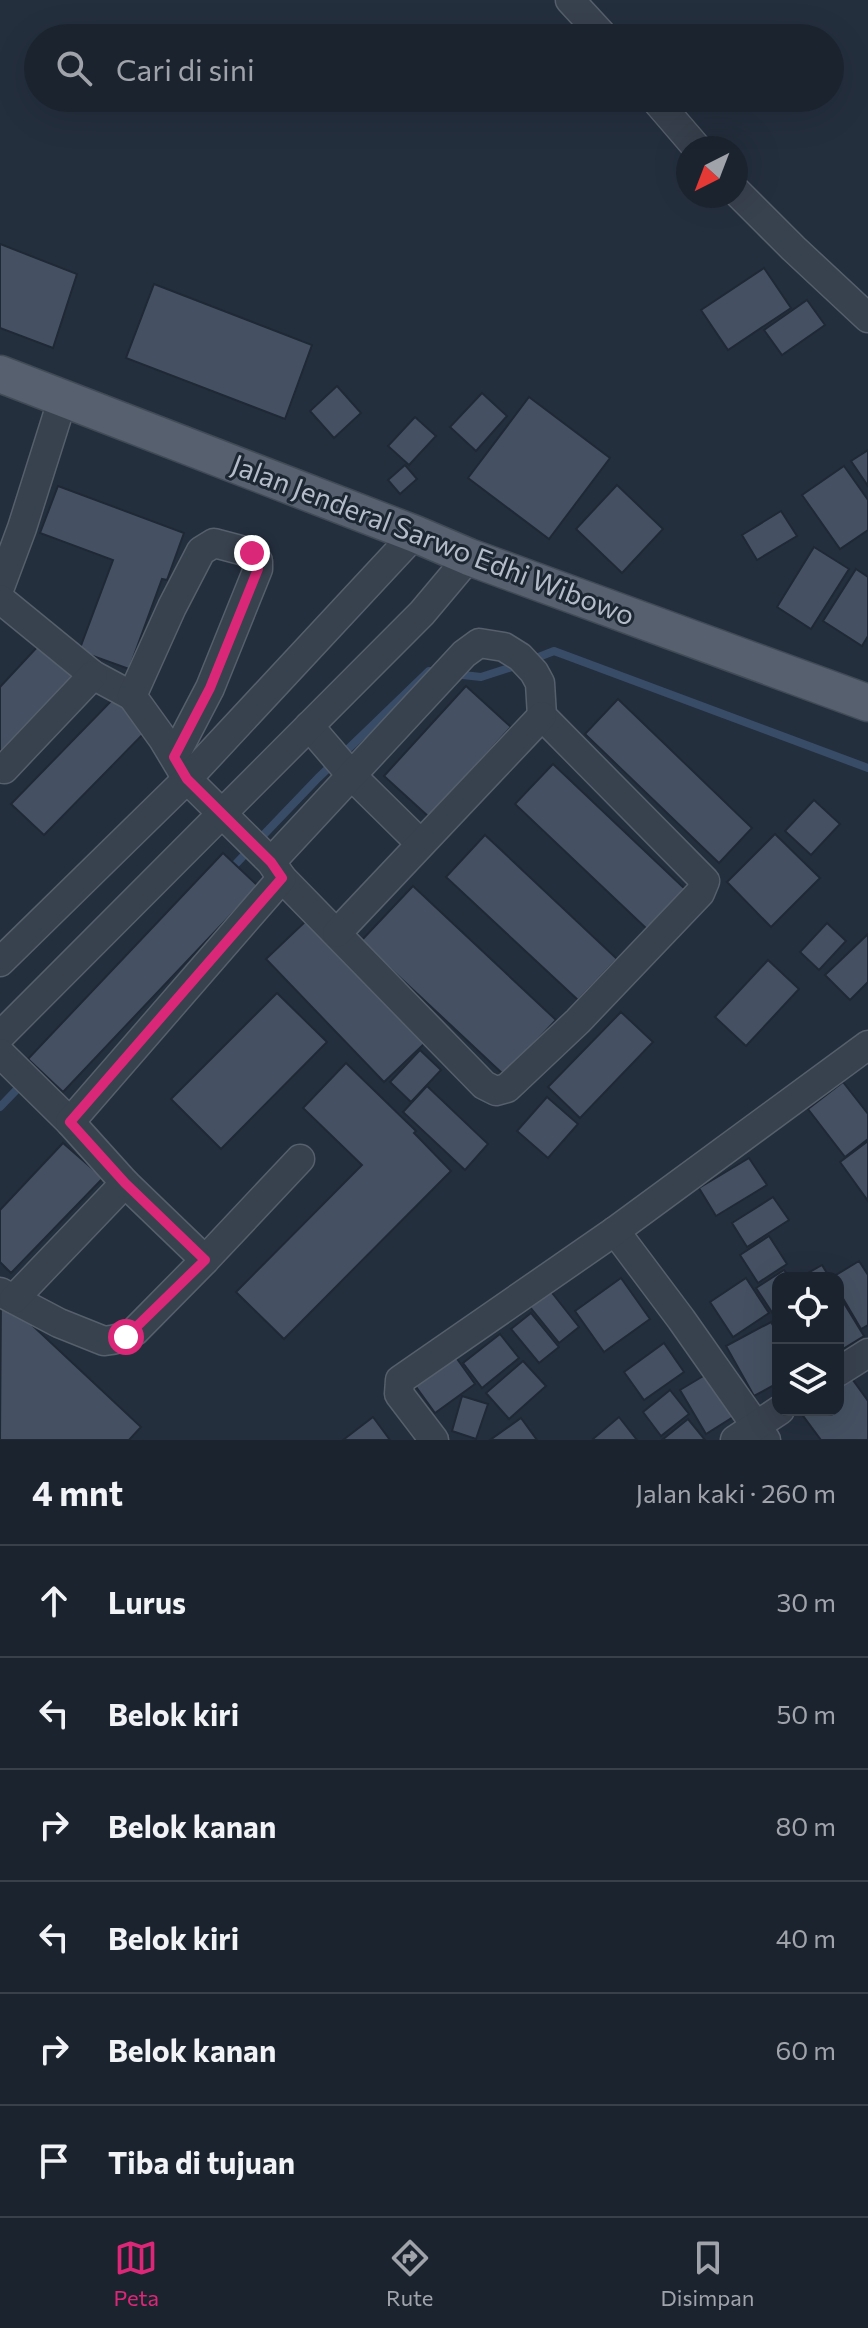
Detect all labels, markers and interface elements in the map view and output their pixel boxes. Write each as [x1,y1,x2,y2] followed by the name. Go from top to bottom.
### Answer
[24,24,844,112] search box
[52,46,96,90] icon: search
[116,50,255,87] text: Cari di sini
[676,136,748,208] north arrow
[227,446,640,632] street label: Jalan Jenderal Sarwo Edhi Wibowo
[234,535,270,571] route end
[772,1272,844,1416] map controls
[772,1272,844,1344] button: locate
[108,1319,144,1355] route start
[772,1344,844,1416] button: layers
[32,1471,123,1513] text: 4 mnt
[635,1477,836,1508] text: Jalan kaki · 260 m
[32,1579,76,1623] icon: ahead
[108,1583,186,1620] text: Lurus
[777,1586,836,1617] text: 30 m
[32,1691,76,1735] icon: left
[108,1695,239,1732] text: Belok kiri
[776,1698,836,1729] text: 50 m
[32,1803,76,1847] icon: right
[108,1807,276,1844] text: Belok kanan
[776,1810,836,1841] text: 80 m
[32,1915,76,1959] icon: left
[108,1919,239,1956] text: Belok kiri
[776,1922,836,1953] text: 40 m
[32,2027,76,2071] icon: right
[108,2031,276,2068] text: Belok kanan
[776,2034,836,2065] text: 60 m
[32,2139,76,2183] icon: arrive
[108,2143,295,2180] text: Tiba di tujuan
[114,2236,159,2311] tab: Peta
[386,2236,433,2311] tab: Rute
[661,2236,754,2311] tab: Disimpan

